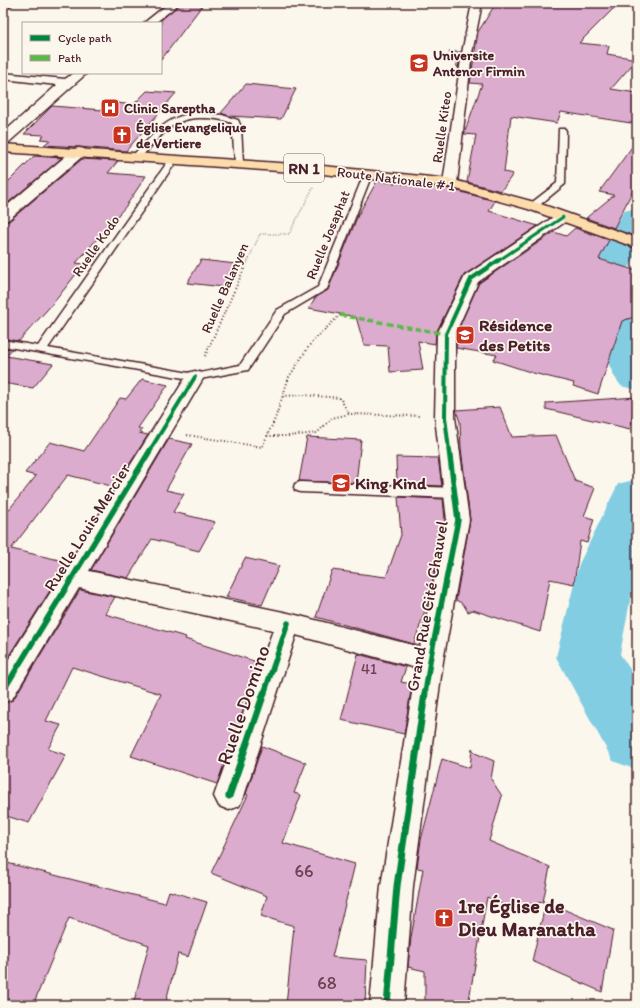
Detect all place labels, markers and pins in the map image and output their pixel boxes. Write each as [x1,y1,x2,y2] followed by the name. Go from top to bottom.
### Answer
[432,47,525,80] place label: Universite Antenor Firmin
[408,52,430,74] school or university icon: Universite Antenor Firmin
[99,97,121,119] hospital icon: Clinic Sareptha
[124,100,215,117] place label: Clinic Sareptha
[136,119,247,152] place label: Église Evangelique de Vertiere
[111,124,133,146] church icon: Église Evangelique de Vertiere
[479,315,552,355] place label: Résidence des Petits
[454,324,476,346] school or university icon: Résidence des Petits
[330,472,352,494] school or university icon: King Kind
[355,473,427,494] place label: King Kind
[458,894,596,941] place label: 1re Église de Dieu Maranatha
[433,907,455,929] church icon: 1re Église de Dieu Maranatha

